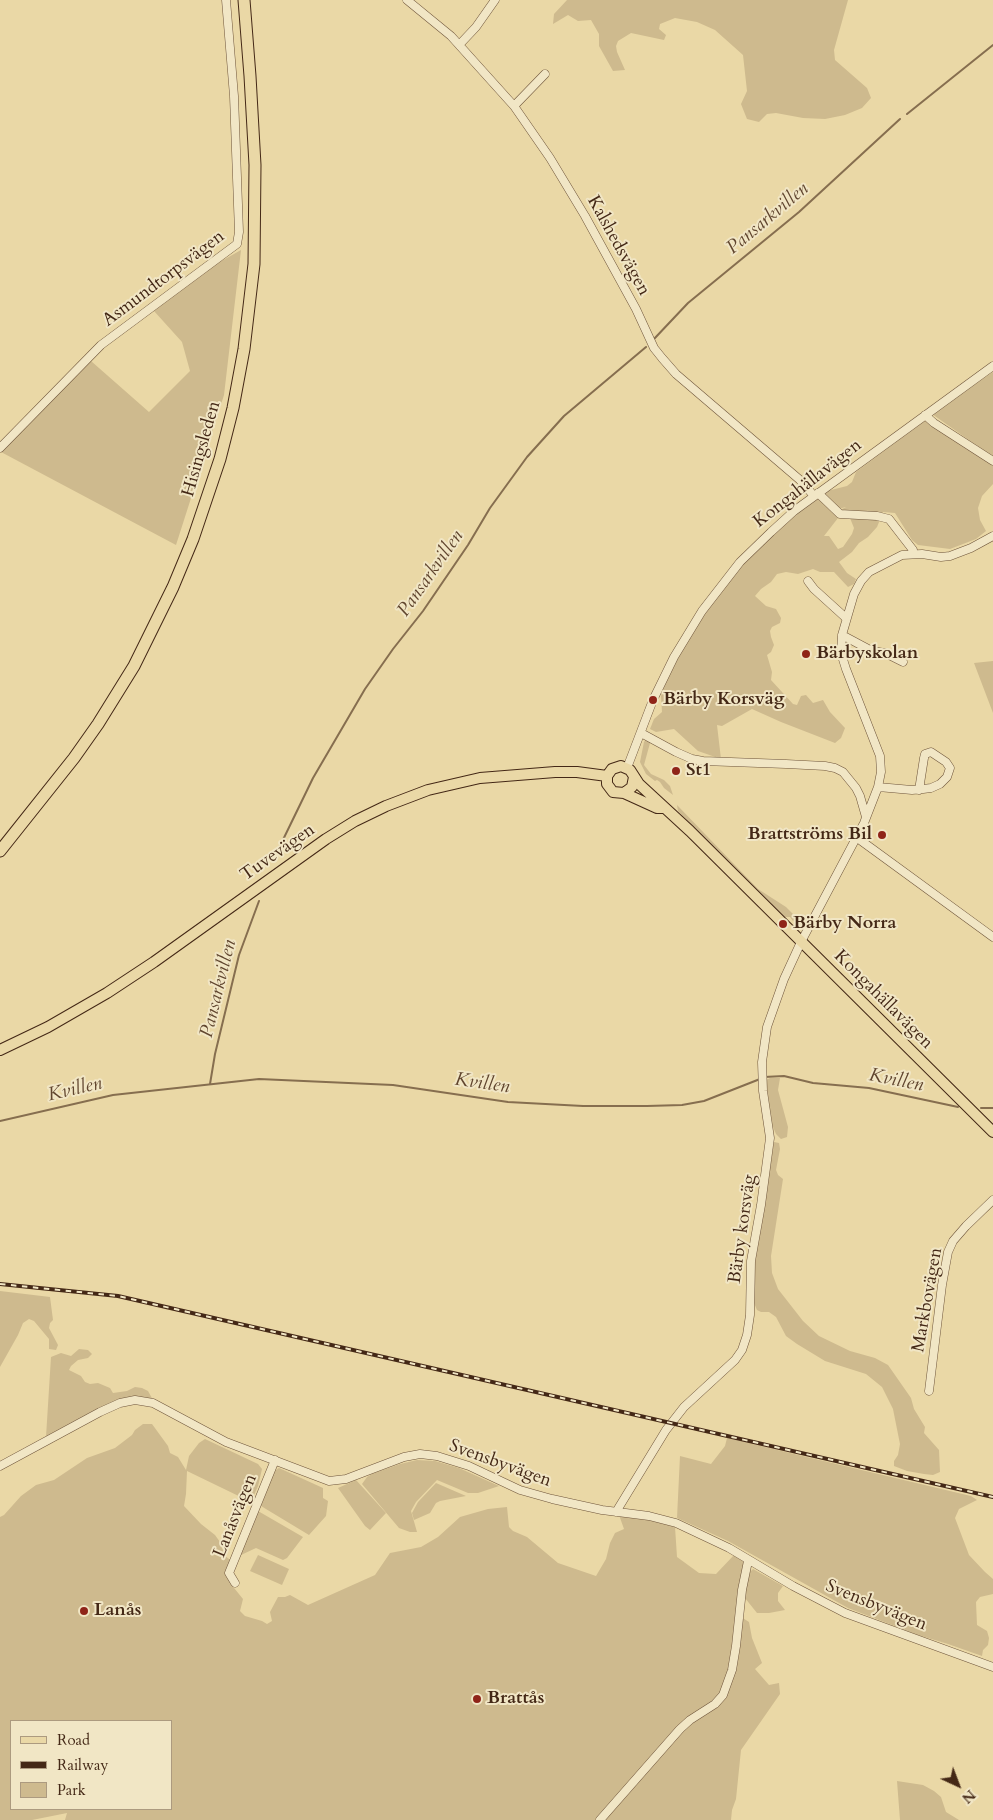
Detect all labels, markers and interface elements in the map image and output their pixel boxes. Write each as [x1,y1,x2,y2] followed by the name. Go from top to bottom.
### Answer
[722,178,814,260] water label: Pansarkvillen
[582,192,654,300] street label: Kalshedsvägen
[99,226,229,332] street label: Asmundtorpsvägen
[178,399,226,499] street label: Hisingsleden
[750,435,866,533] street label: Kongahällavägen
[393,526,469,622] water label: Pansarkvillen
[816,643,918,665] place label: Bärbyskolan
[800,648,812,660] marker: Bärbyskolan
[663,689,784,711] place label: Bärby Korsväg
[647,694,659,706] marker: Bärby Korsväg
[686,760,711,782] place label: St1
[670,765,682,777] marker: St1
[237,820,319,886] street label: Tuvevägen
[747,824,872,846] place label: Brattströms Bil
[876,829,888,841] marker: Brattströms Bil
[793,913,896,935] place label: Bärby Norra
[777,918,789,930] marker: Bärby Norra
[196,938,242,1040] water label: Pansarkvillen
[829,946,937,1054] street label: Kongahällavägen
[867,1065,925,1097] water label: Kvillen
[453,1069,511,1099] water label: Kvillen
[46,1073,104,1107] water label: Kvillen
[725,1173,761,1285] street label: Bärby korsväg
[908,1246,948,1354] street label: Markbovägen
[446,1436,554,1492] street label: Svensbyvägen
[209,1471,263,1561] street label: Lanåsvägen
[822,1576,930,1636] street label: Svensbyvägen
[94,1600,142,1622] place label: Lanås
[78,1605,90,1617] marker: Lanås
[487,1688,544,1710] place label: Brattås
[471,1693,483,1705] marker: Brattås
[10,1720,172,1810] legend
[57,1730,90,1750] text: Road
[57,1755,108,1775] text: Railway
[933,1760,983,1810] north arrow
[57,1780,86,1800] text: Park
[958,1785,979,1807] text: N

